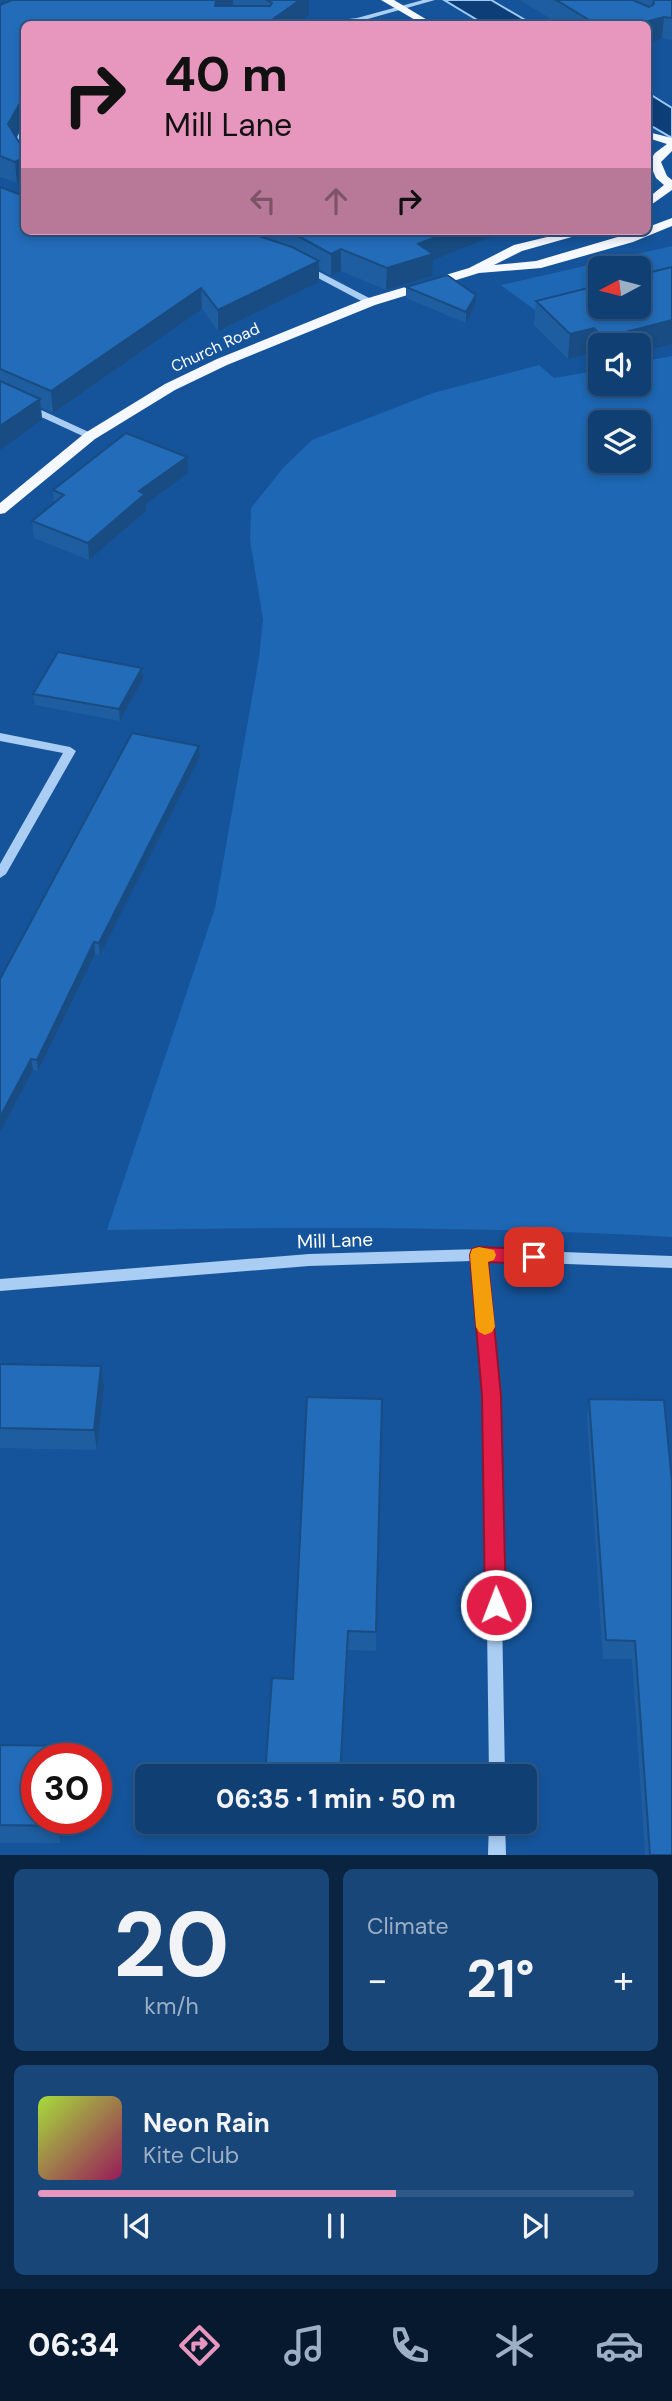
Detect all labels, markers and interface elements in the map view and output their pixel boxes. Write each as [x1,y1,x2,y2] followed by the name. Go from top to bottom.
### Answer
[164,42,288,106] text: 40 m
[49,49,140,140] icon: right
[164,104,292,146] text: Mill Lane
[244,182,282,220] icon: left
[317,182,355,220] icon: ahead
[390,182,428,220] icon: right
[588,256,651,318] north arrow
[588,256,651,473] map controls
[168,318,263,377] street label: Church Road
[588,333,651,396] button: sound
[588,410,651,473] button: layers
[297,1227,373,1254] street label: Mill Lane
[504,1227,564,1287] pin
[515,1238,553,1276] icon: arrive
[459,1568,533,1642] position arrow
[21,1743,112,1834] speed limit sign: 30
[216,1782,456,1816] text: 06:35 · 1 min · 50 m
[113,1886,230,2004] text: 20
[367,1911,449,1941] text: Climate
[466,1945,535,2013] text: 21°
[367,1955,388,2005] text: −
[613,1955,634,2005] text: +
[144,1991,199,2021] text: km/h
[143,2106,270,2140] text: Neon Rain
[143,2140,239,2170] text: Kite Club
[118,2207,156,2245] icon: previous
[317,2207,355,2245] icon: pause
[516,2207,554,2245] icon: next
[175,2321,224,2370] icon: directions
[280,2321,329,2370] icon: music
[385,2321,434,2370] icon: phone
[490,2321,539,2370] icon: climate
[595,2321,644,2370] icon: car
[28,2324,119,2366] text: 06:34

